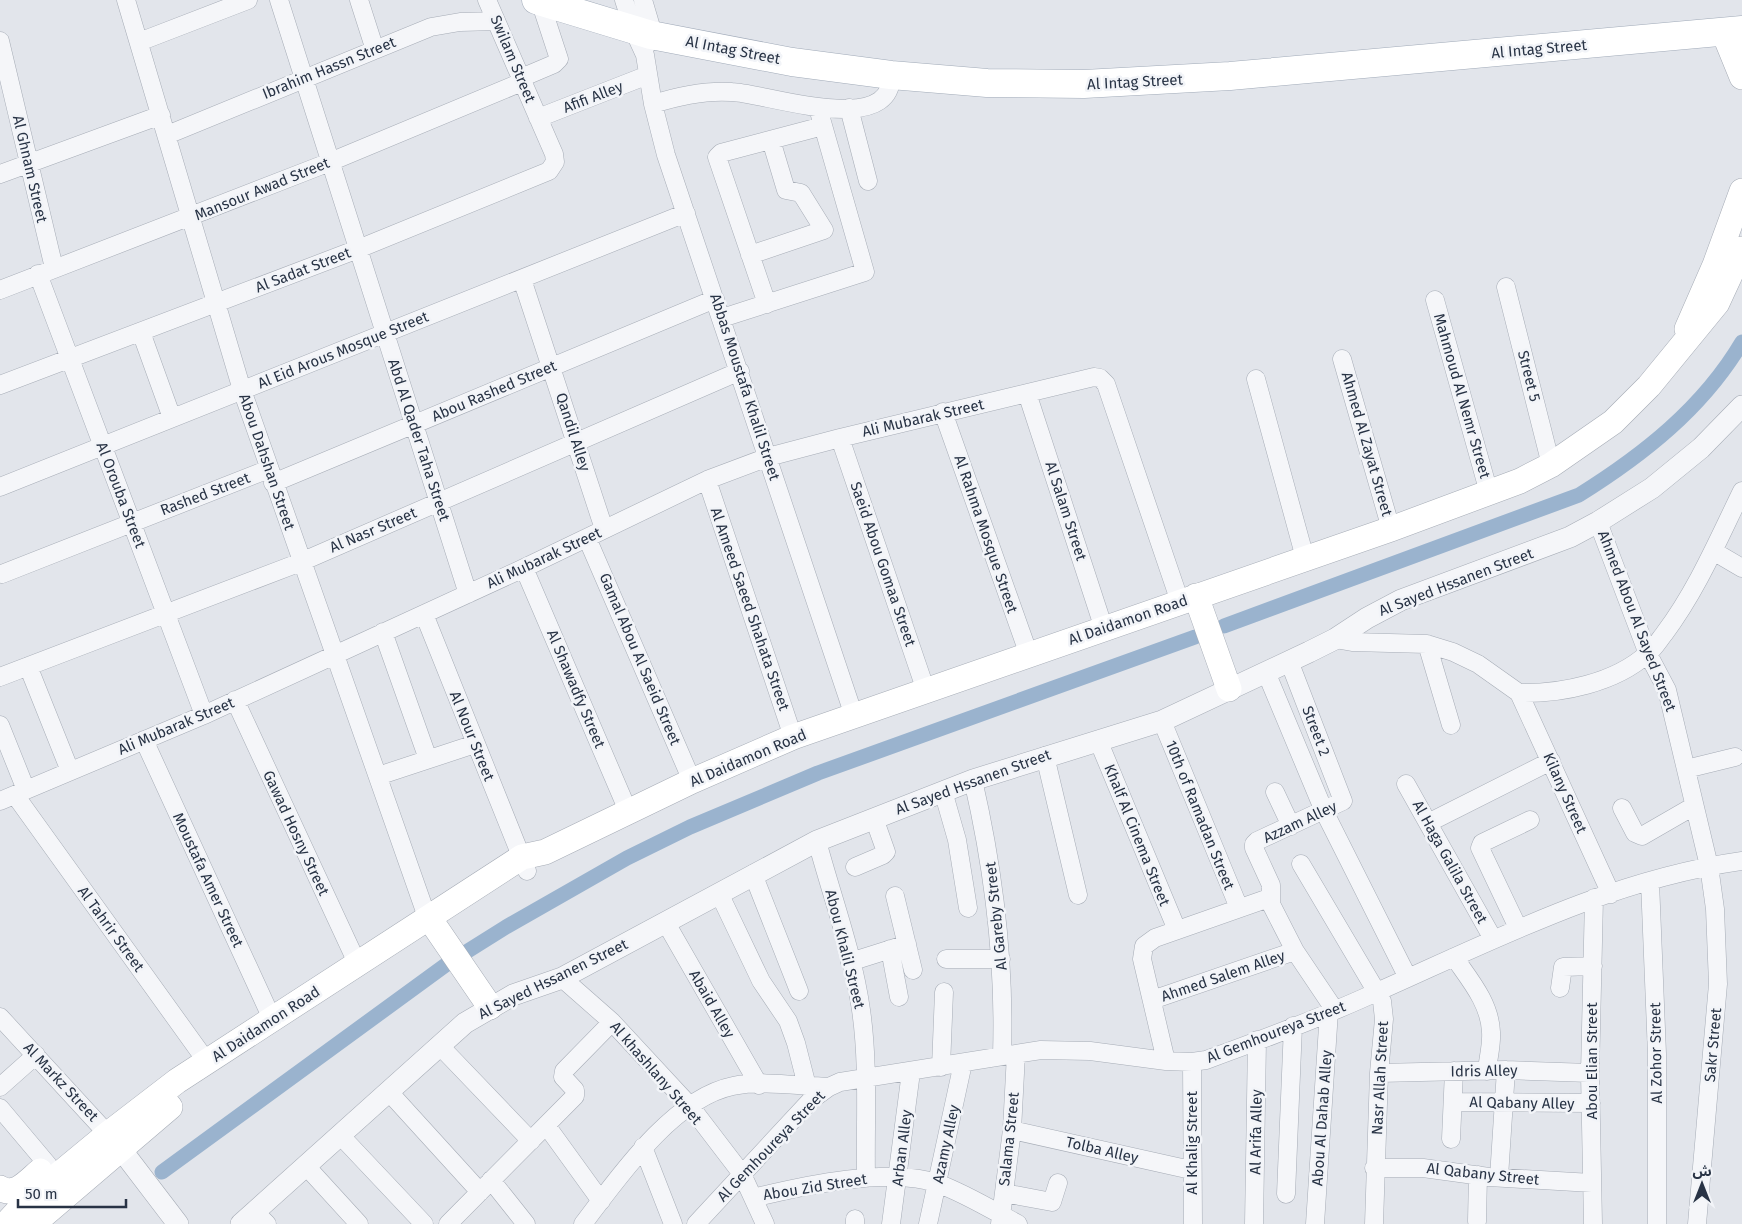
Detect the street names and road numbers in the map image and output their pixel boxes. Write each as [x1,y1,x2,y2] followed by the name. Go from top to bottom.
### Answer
[487,13,540,106] street label: Swilam Street
[684,32,782,68] street label: Al Intag Street
[260,33,399,103] street label: Ibrahim Hassn Street
[1490,36,1588,62] street label: Al Intag Street
[1087,70,1184,93] street label: Al Intag Street
[561,77,626,117] street label: Afifi Alley
[9,114,51,225] street label: Al Ghnam Street
[192,153,333,224] street label: Mansour Awad Street
[253,243,354,296] street label: Al Sadat Street
[706,291,784,483] street label: Abbas Moustafa Khalil Street
[255,307,432,393] street label: Al Eid Arous Mosque Street
[1430,312,1494,481] street label: Mahmoud Al Nemr Street
[1514,349,1544,403] street label: Street 5
[429,356,559,425] street label: Abou Rashed Street
[384,357,454,524] street label: Abd Al Qader Taha Street
[1338,370,1396,519] street label: Ahmed Al Zayat Street
[552,390,594,474] street label: Qandil Alley
[235,392,299,533] street label: Abou Dahshan Street
[860,395,986,441] street label: Ali Mubarak Street
[93,440,150,551] street label: Al Orouba Street
[950,453,1022,616] street label: Al Rahma Mosque Street
[1042,459,1091,563] street label: Al Salam Street
[158,468,253,519] street label: Rashed Street
[846,479,920,649] street label: Saeid Abou Gomaa Street
[327,503,420,556] street label: Al Nasr Street
[707,505,793,713] street label: Al Ameed Saeed Shahata Street
[484,523,605,592] street label: Ali Mubarak Street
[1594,528,1680,715] street label: Ahmed Abou Al Sayed Street
[1376,544,1536,620] street label: Al Sayed Hssanen Street
[596,570,685,748] street label: Gamal Abou Al Saeid Street
[1066,591,1190,649] street label: Al Daidamon Road
[543,627,609,751] street label: Al Shawadfy Street
[446,689,498,784] street label: Al Nour Street
[115,693,237,759] street label: Ali Mubarak Street
[1298,703,1334,759] street label: Street 2
[687,725,809,791] street label: Al Daidamon Road
[1162,738,1238,893] street label: 10th of Ramadan Street
[893,745,1054,819] street label: Al Sayed Hssanen Street
[1539,750,1591,837] street label: Kilany Street
[1100,761,1174,909] street label: Khalf Al Cinema Street
[259,768,333,899] street label: Gawad Hosny Street
[1260,797,1340,847] street label: Azzam Alley
[1409,797,1492,927] street label: Al Haga Galila Street
[169,810,247,951] street label: Moustafa Amer Street
[981,860,1011,971] street label: Al Gareby Street
[74,883,148,976] street label: Al Tahrir Street
[821,887,869,1011] street label: Abou Khalil Street
[475,935,631,1023] street label: Al Sayed Hssanen Street
[1159,946,1288,1006] street label: Ahmed Salem Alley
[685,967,739,1042] street label: Abaid Alley
[209,982,323,1066] street label: Al Daidamon Road
[1204,997,1348,1067] street label: Al Gemhoureya Street
[1583,1002,1601,1120] street label: Abou Elian Street
[1646,1002,1666,1104] street label: Al Zohor Street
[1701,1007,1725,1083] street label: Sakr Street
[606,1018,706,1129] street label: Al khashlany Street
[1368,1020,1392,1135] street label: Nasr Allah Street
[20,1039,103,1126] street label: Al Markz Street
[1308,1049,1336,1187] street label: Abou Al Dahab Alley
[1450,1061,1518,1081] street label: Idris Alley
[713,1086,829,1205] street label: Al Gemhoureya Street
[1246,1089,1266,1175] street label: Al Arifa Alley
[995,1091,1023,1187] street label: Salama Street
[1183,1091,1201,1195] street label: Al Khalig Street
[1469,1093,1575,1113] street label: Al Qabany Alley
[929,1102,963,1185] street label: Azamy Alley
[888,1108,916,1187] street label: Arban Alley
[1064,1133,1141,1167] street label: Tolba Alley
[1426,1159,1541,1189] street label: Al Qabany Street
[762,1170,869,1204] street label: Abou Zid Street

